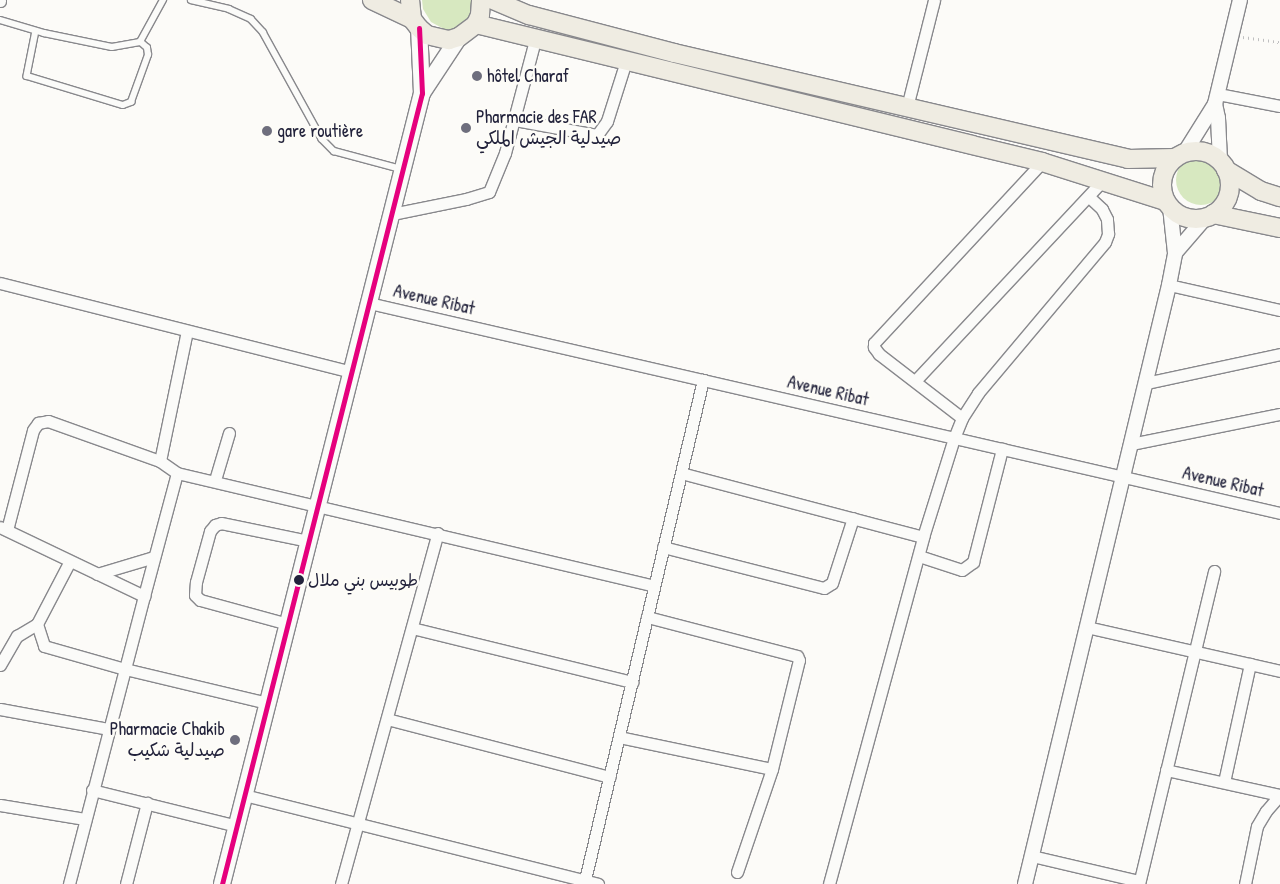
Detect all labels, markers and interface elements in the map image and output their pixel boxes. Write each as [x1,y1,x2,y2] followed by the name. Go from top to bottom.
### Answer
[487,65,569,87] place label: hôtel Charaf
[471,70,483,82] marker: hôtel Charaf
[476,107,621,150] place label: Pharmacie des FAR صيدلية الجيش الملكي
[277,120,363,142] place label: gare routière
[460,122,472,134] marker: Pharmacie des FAR صيدلية الجيش الملكي
[261,125,273,137] marker: gare routière
[391,280,477,320] street label: Avenue Ribat
[785,371,871,411] street label: Avenue Ribat
[1180,462,1266,502] street label: Avenue Ribat
[308,570,418,590] place label: طوبيس بني ملال
[294,575,304,585] marker: طوبيس بني ملال
[110,719,225,762] place label: Pharmacie Chakib صيدلية شكيب
[229,734,241,746] marker: Pharmacie Chakib صيدلية شكيب

